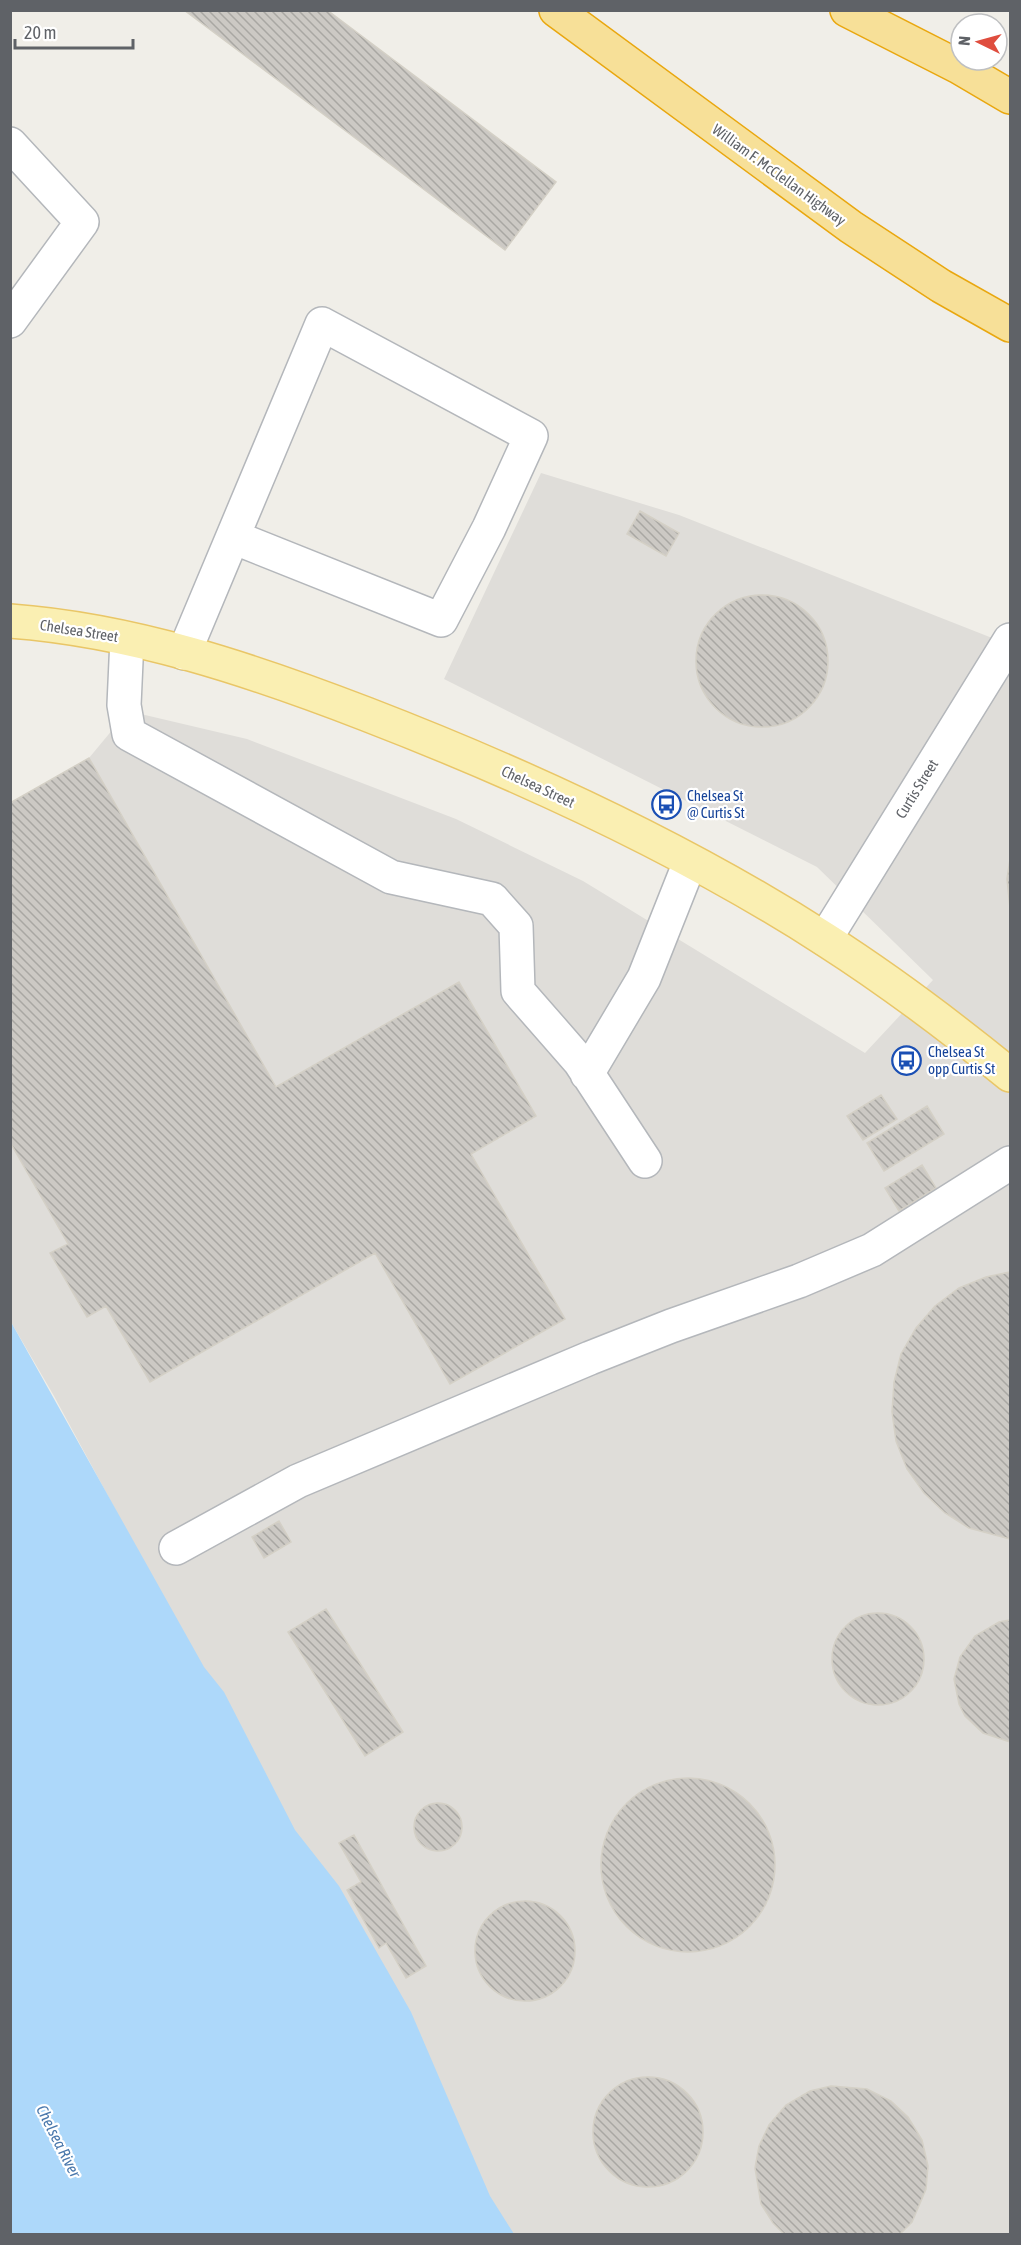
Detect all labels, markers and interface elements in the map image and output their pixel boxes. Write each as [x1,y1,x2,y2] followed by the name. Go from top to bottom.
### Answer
[15,12,134,50] scale bar
[949,12,1009,72] north arrow
[24,22,56,43] text: 20 m
[955,35,973,46] text: N
[709,120,849,229] street label: William F. McClellan Highway
[39,616,119,645] street label: Chelsea Street
[892,756,941,821] street label: Curtis Street
[499,762,578,811] street label: Chelsea Street
[687,787,745,821] place label: Chelsea St @ Curtis St
[650,789,682,821] bus stop icon: Chelsea St @ Curtis St
[928,1043,995,1077] place label: Chelsea St opp Curtis St
[891,1045,923,1077] bus stop icon: Chelsea St opp Curtis St
[33,2102,85,2181] water label: Chelsea River

